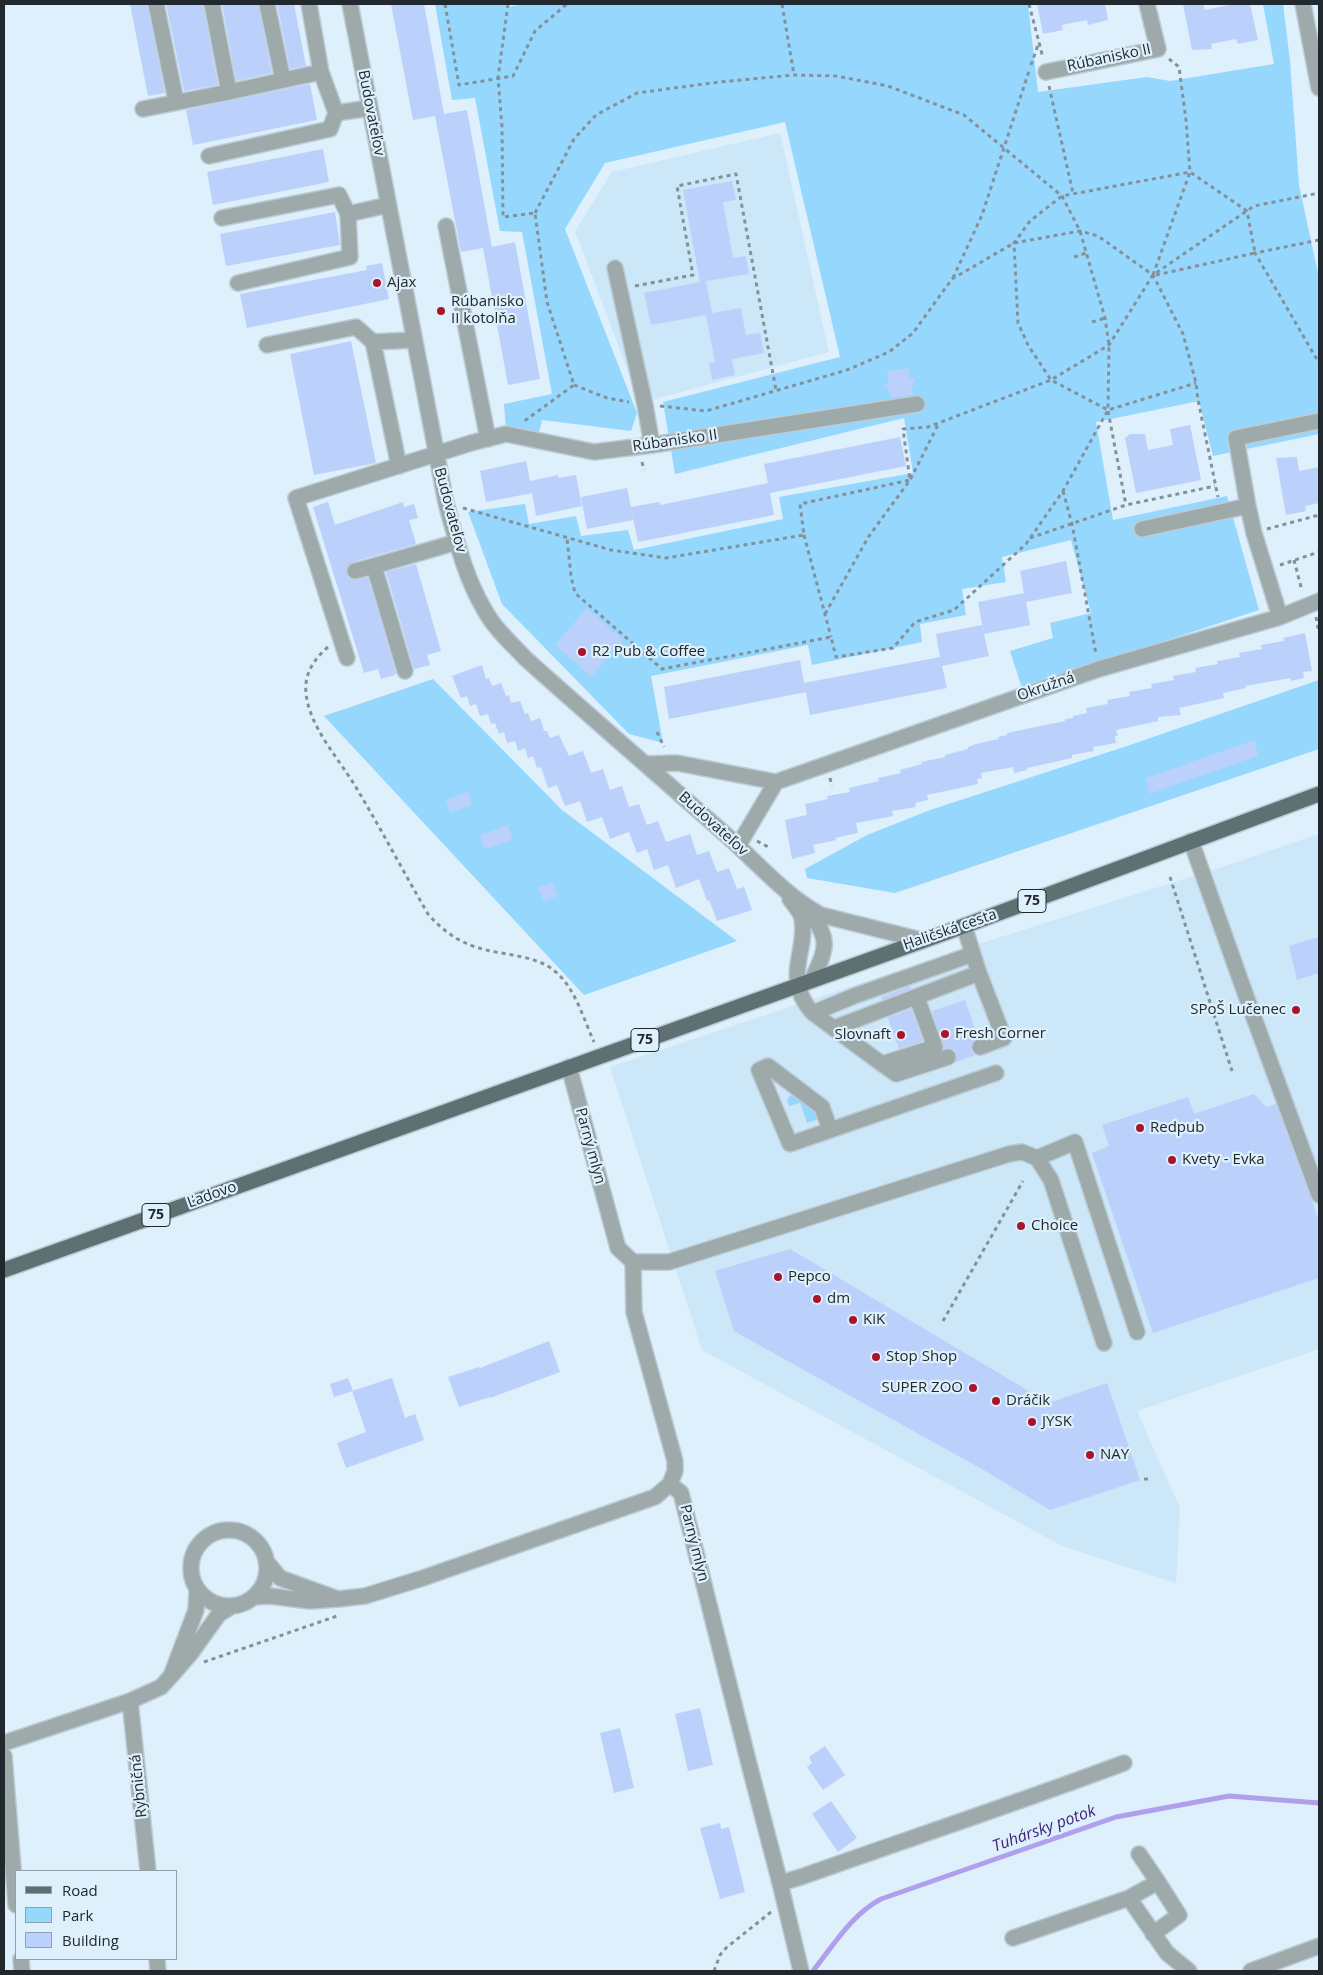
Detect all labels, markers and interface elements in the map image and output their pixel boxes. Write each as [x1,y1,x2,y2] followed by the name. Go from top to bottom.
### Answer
[1065,40,1153,76] street label: Rúbanisko II
[354,69,388,157] street label: Budovateľov
[387,274,416,292] place label: Ajax
[371,277,383,289] marker: Ajax
[451,293,524,328] place label: Rúbanisko II kotolňa
[435,305,447,317] marker: Rúbanisko II kotolňa
[632,426,718,456] street label: Rúbanisko II
[430,466,470,554] street label: Budovateľov
[592,643,705,661] place label: R2 Pub & Coffee
[576,646,588,658] marker: R2 Pub & Coffee
[1015,669,1077,705] street label: Okružná
[675,788,751,860] street label: Budovateľov
[1018,889,1046,912] road number: 75
[901,906,999,954] street label: Haličská cesta
[1190,1001,1286,1019] place label: SPoŠ Lučenec
[1290,1004,1302,1016] marker: SPoŠ Lučenec
[955,1025,1046,1043] place label: Fresh Corner
[835,1026,891,1044] place label: Slovnaft
[631,1028,659,1052] road number: 75
[939,1028,951,1040] marker: Fresh Corner
[895,1029,907,1041] marker: Slovnaft
[571,1106,609,1186] street label: Parný mlyn
[1150,1119,1204,1137] place label: Redpub
[1134,1122,1146,1134] marker: Redpub
[1182,1151,1265,1169] place label: Kvety - Evka
[1166,1154,1178,1166] marker: Kvety - Evka
[185,1178,239,1212] street label: Ľadovo
[142,1204,170,1226] road number: 75
[1031,1217,1078,1235] place label: Choice
[1015,1220,1027,1232] marker: Choice
[788,1268,831,1286] place label: Pepco
[772,1271,784,1283] marker: Pepco
[827,1290,850,1308] place label: dm
[811,1293,823,1305] marker: dm
[863,1311,885,1329] place label: KiK
[847,1314,859,1326] marker: KiK
[886,1348,957,1366] place label: Stop Shop
[870,1351,882,1363] marker: Stop Shop
[881,1379,963,1397] place label: SUPER ZOO
[967,1382,979,1394] marker: SUPER ZOO
[1006,1392,1050,1410] place label: Dráčik
[990,1395,1002,1407] marker: Dráčik
[1042,1413,1072,1431] place label: JYSK
[1026,1416,1038,1428] marker: JYSK
[1100,1446,1129,1464] place label: NAY
[1084,1449,1096,1461] marker: NAY
[676,1503,712,1583] street label: Parný mlyn
[127,1753,151,1819] street label: Rybničná
[990,1801,1098,1857] water label: Tuhársky potok
[15,1870,178,1960] legend
[62,1880,98,1900] text: Road
[62,1905,93,1925] text: Park
[62,1930,119,1950] text: Building

